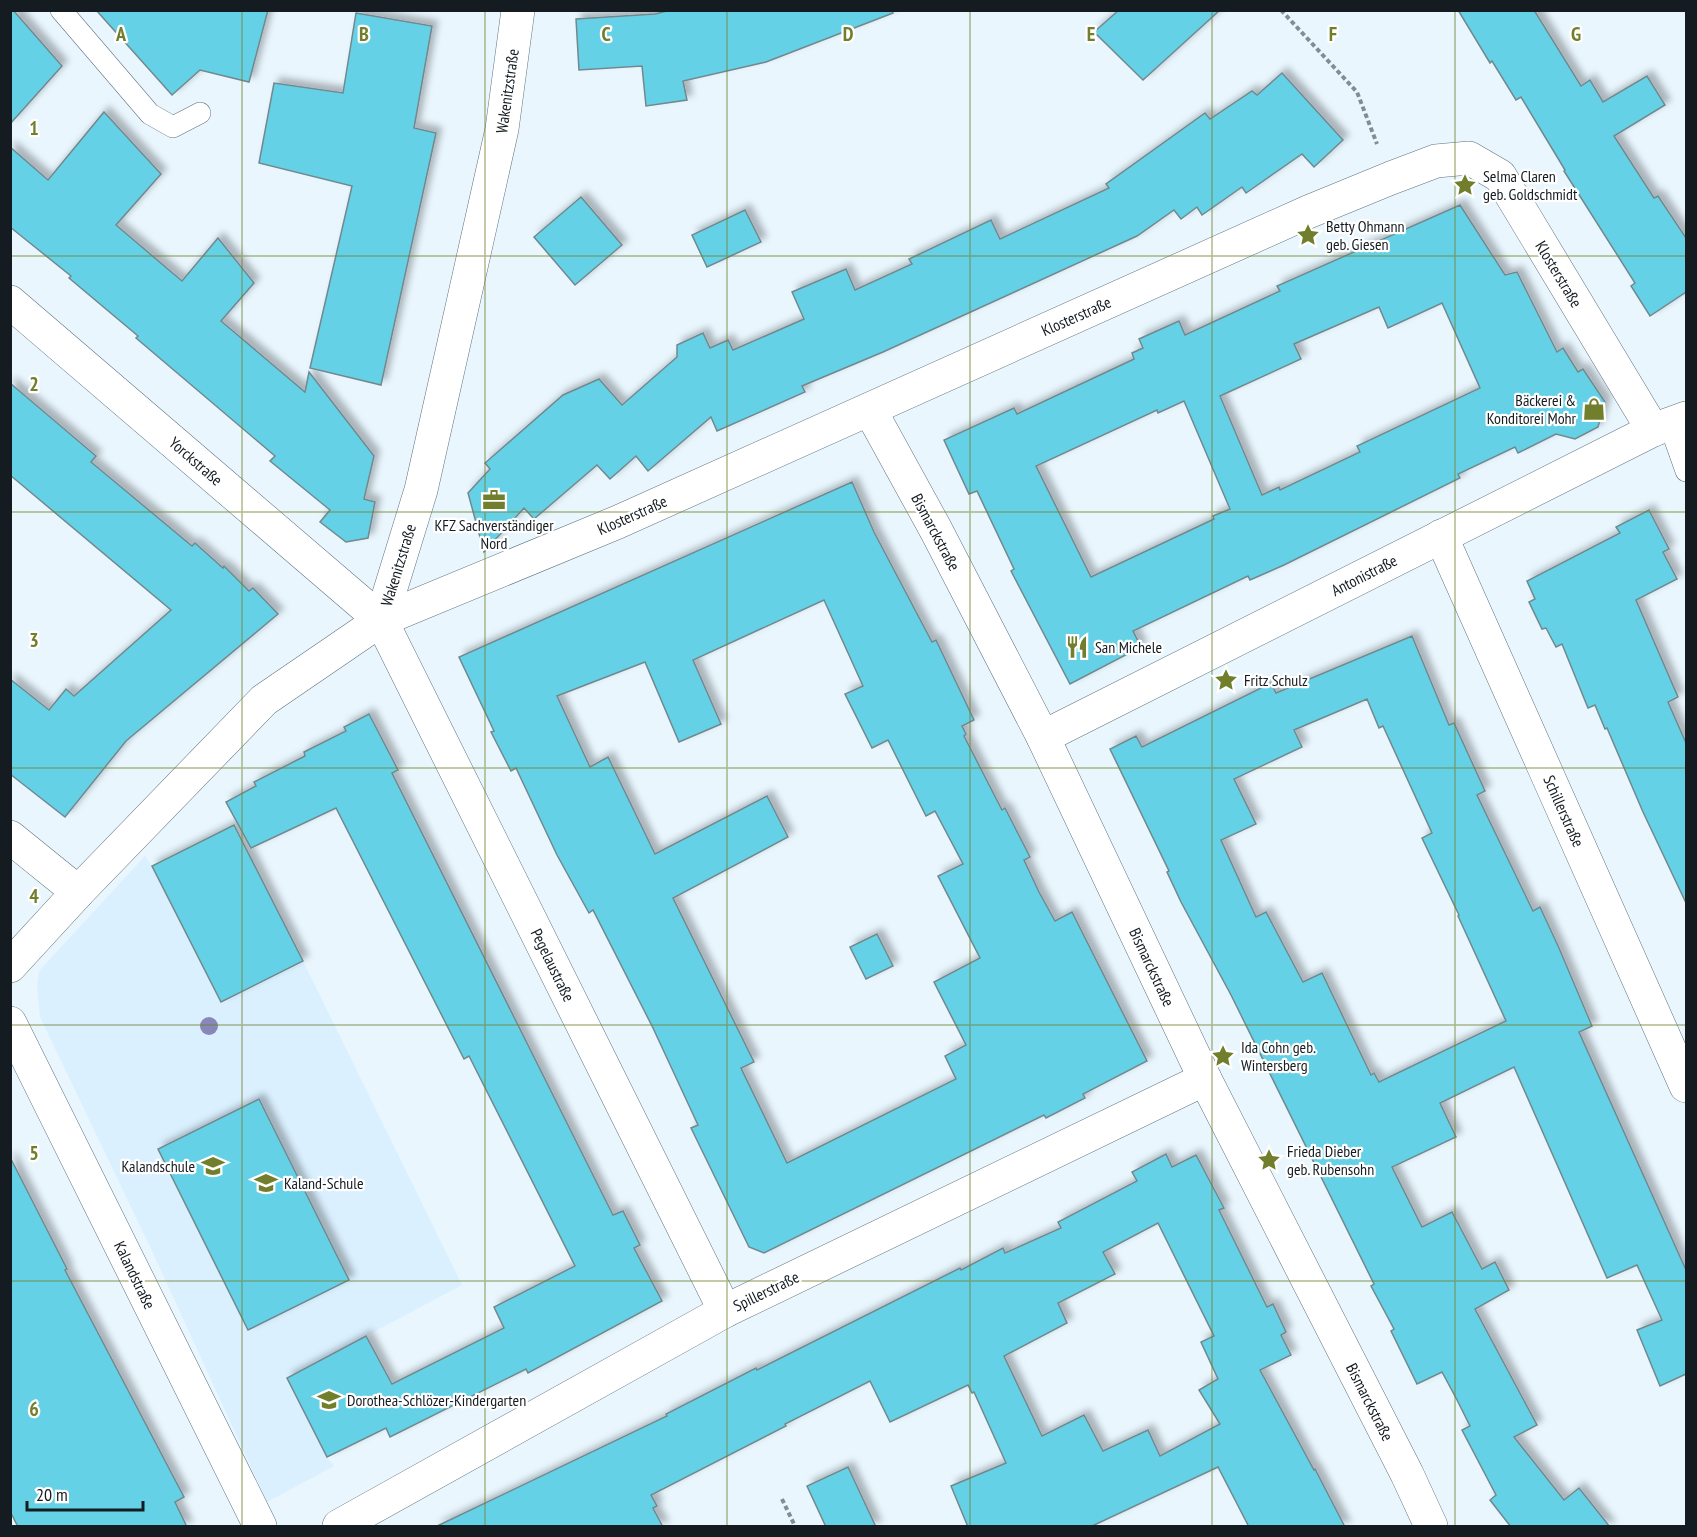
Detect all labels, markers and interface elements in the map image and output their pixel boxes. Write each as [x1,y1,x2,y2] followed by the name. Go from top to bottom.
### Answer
[115,21,127,47] text: A
[359,21,369,47] text: B
[601,21,611,47] text: C
[843,21,854,47] text: D
[1087,21,1095,47] text: E
[1329,21,1337,47] text: F
[1571,21,1581,47] text: G
[491,48,523,134] street label: Wakenitzstraße
[29,115,39,141] text: 1
[1483,166,1578,204] place label: Selma Claren geb. Goldschmidt
[1452,172,1478,198] place icon: Selma Claren geb. Goldschmidt
[1326,216,1404,254] place label: Betty Ohmann geb. Giesen
[1295,222,1321,248] place icon: Betty Ohmann geb. Giesen
[1531,237,1587,311] street label: Klosterstraße
[1038,292,1114,340] street label: Klosterstraße
[29,371,39,397] text: 2
[1487,390,1577,428] place label: Bäckerei & Konditorei Mohr
[1581,396,1607,422] shop icon: Bäckerei & Konditorei Mohr
[165,432,227,490] street label: Yorckstraße
[481,487,507,513] office icon: KFZ Sachverständiger Nord
[907,490,965,574] street label: Bismarckstraße
[594,491,670,539] street label: Klosterstraße
[434,515,554,553] place label: KFZ Sachverständiger Nord
[376,521,420,609] street label: Wakenitzstraße
[1328,550,1400,600] street label: Antonistraße
[29,627,39,653] text: 3
[1064,634,1090,660] restaurant icon: San Michele
[1095,637,1162,657] place label: San Michele
[1213,667,1239,693] place icon: Fritz Schulz
[1244,670,1308,690] place label: Fritz Schulz
[1539,772,1589,850] street label: Schillerstraße
[29,883,39,909] text: 4
[1125,924,1179,1010] street label: Bismarckstraße
[527,925,579,1005] street label: Pegelaustraße
[1241,1037,1316,1075] place label: Ida Cohn geb. Wintersberg
[1210,1043,1236,1069] place icon: Ida Cohn geb. Wintersberg
[29,1140,39,1166] text: 5
[1287,1141,1374,1179] place label: Frieda Dieber geb. Rubensohn
[1256,1147,1282,1173] place icon: Frieda Dieber geb. Rubensohn
[200,1153,226,1179] school or university icon: Kalandschule
[122,1156,195,1176] place label: Kalandschule
[253,1170,279,1196] school or university icon: Kaland-Schule
[284,1173,364,1193] place label: Kaland-Schule
[110,1238,160,1312] street label: Kalandstraße
[730,1267,802,1315] street label: Spillerstraße
[1342,1360,1398,1444] street label: Bismarckstraße
[316,1387,342,1413] school or university icon: Dorothea-Schlözer-Kindergarten
[347,1390,526,1410] place label: Dorothea-Schlözer-Kindergarten
[29,1396,39,1422] text: 6
[27,1474,142,1512] scale bar
[36,1483,68,1506] text: 20 m

